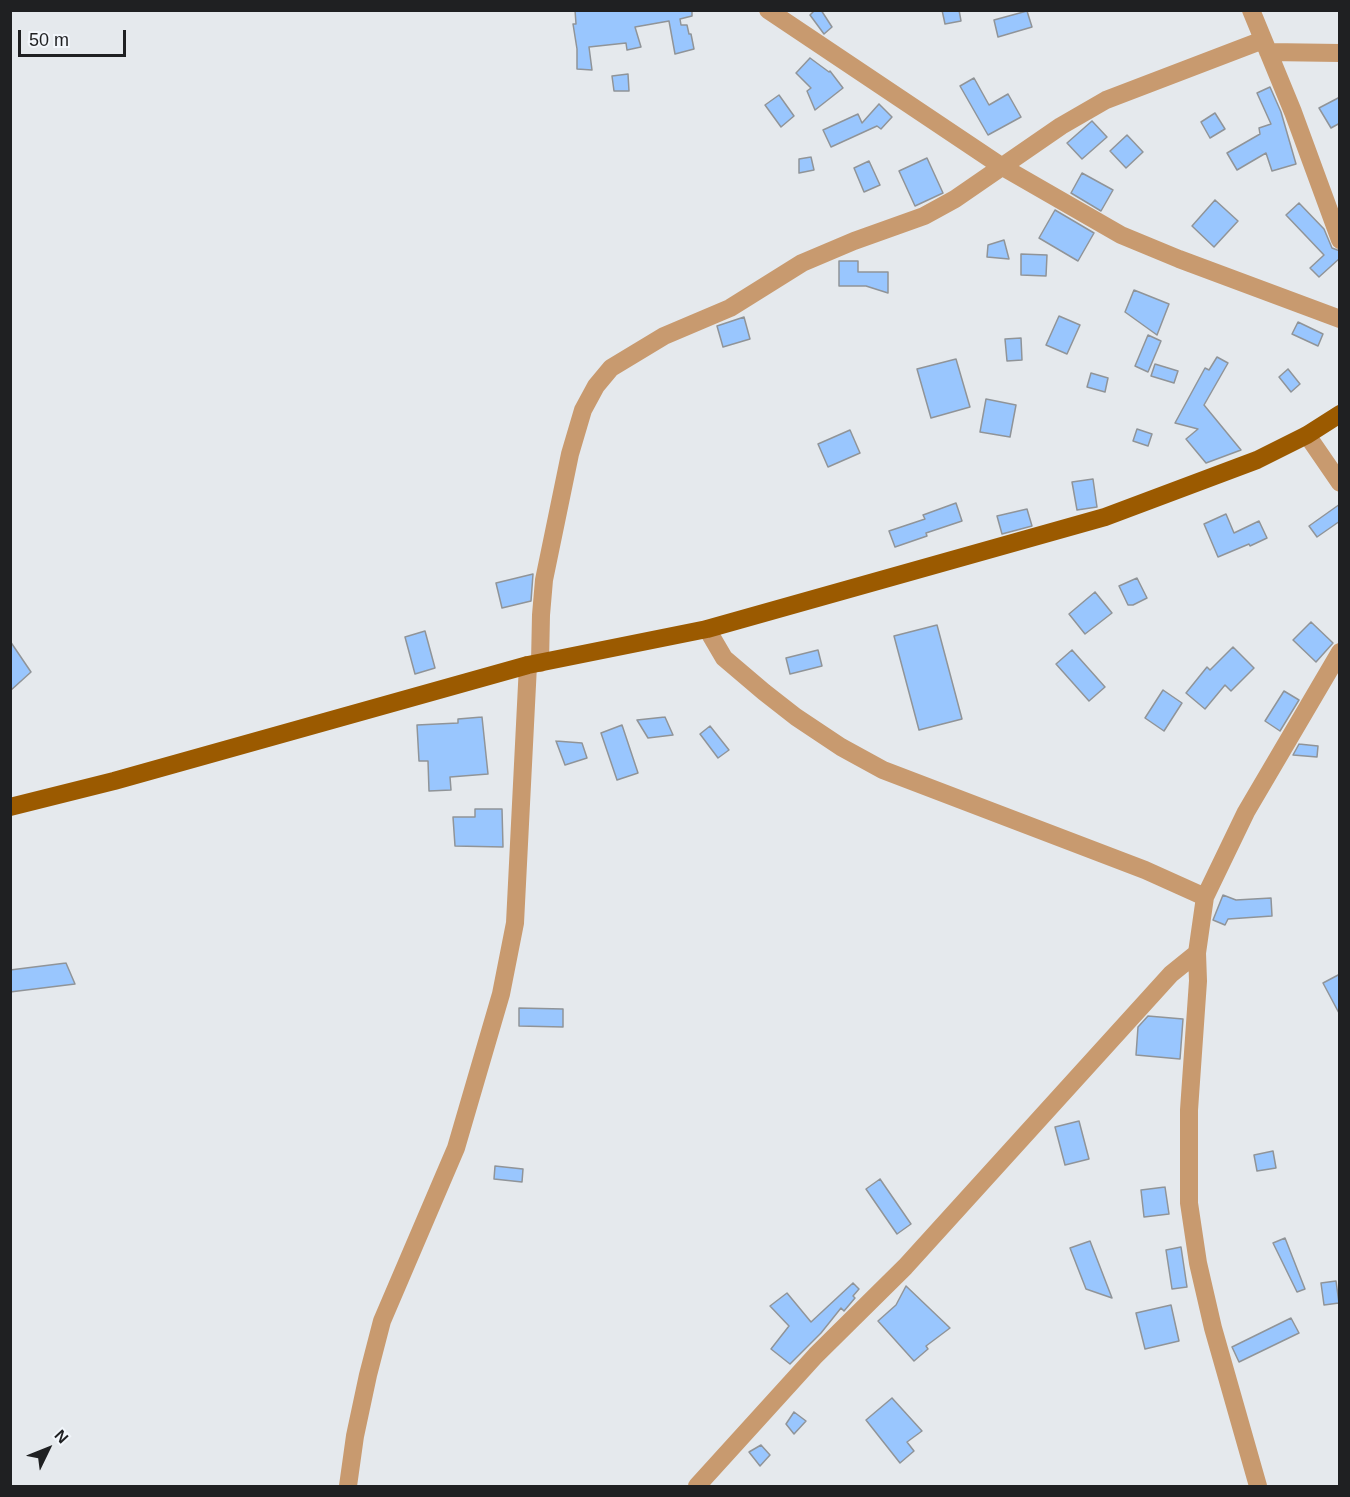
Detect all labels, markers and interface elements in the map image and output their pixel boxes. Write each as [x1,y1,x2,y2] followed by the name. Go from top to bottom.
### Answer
[21,18,129,56] scale bar
[29,30,69,50] text: 50 m
[18,1419,78,1479] north arrow
[51,1426,72,1446] text: N

